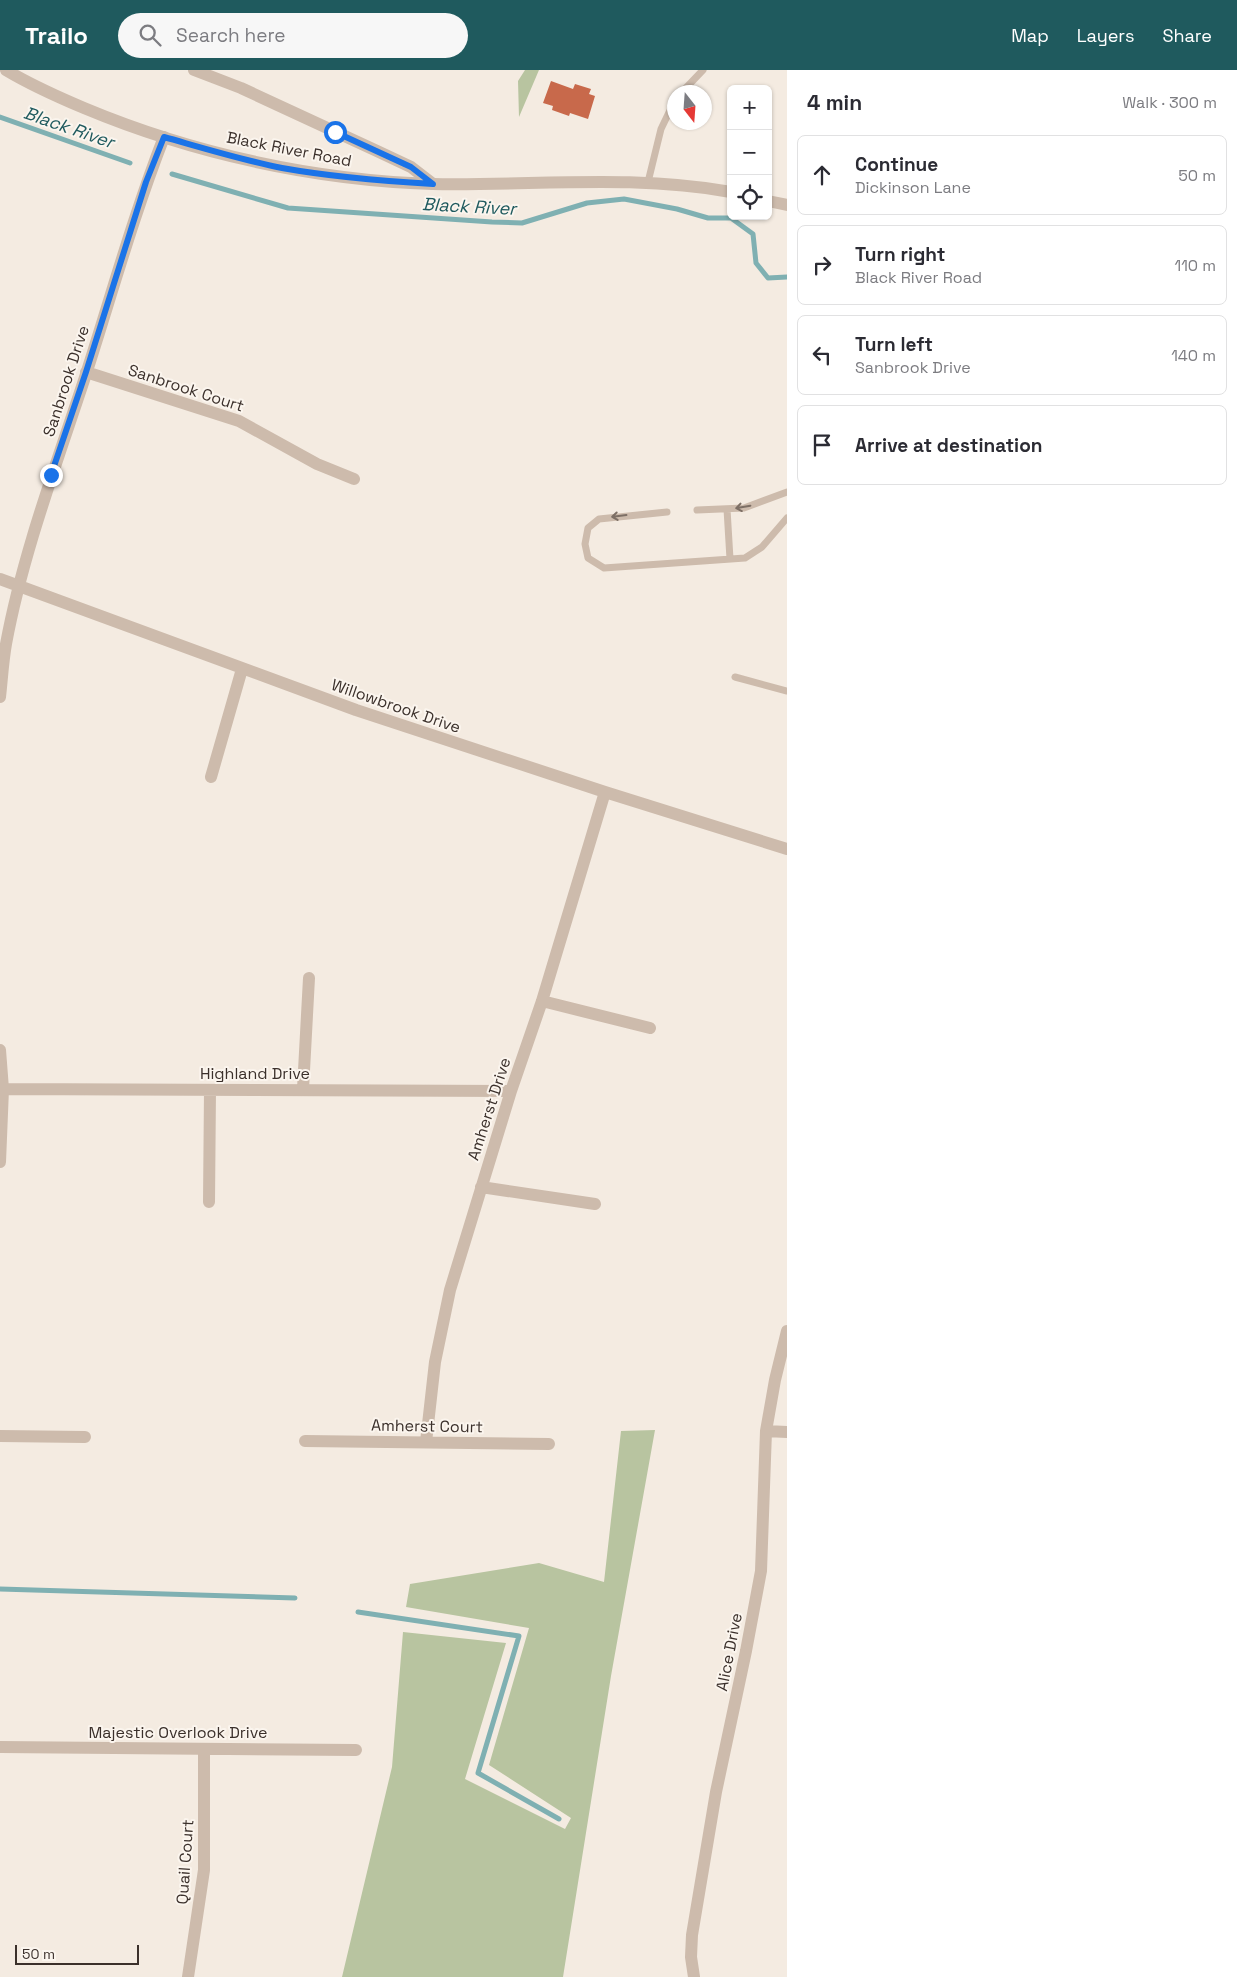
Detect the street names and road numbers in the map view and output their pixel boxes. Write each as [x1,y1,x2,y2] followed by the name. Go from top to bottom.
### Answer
[225,127,353,171] street label: Black River Road
[38,323,94,439] street label: Sanbrook Drive
[125,359,247,417] street label: Sanbrook Court
[329,674,463,738] street label: Willowbrook Drive
[462,1055,516,1163] street label: Amherst Drive
[200,1063,310,1084] street label: Highland Drive
[371,1415,483,1437] street label: Amherst Court
[711,1611,747,1693] street label: Alice Drive
[89,1722,267,1743] street label: Majestic Overlook Drive
[172,1819,198,1905] street label: Quail Court

